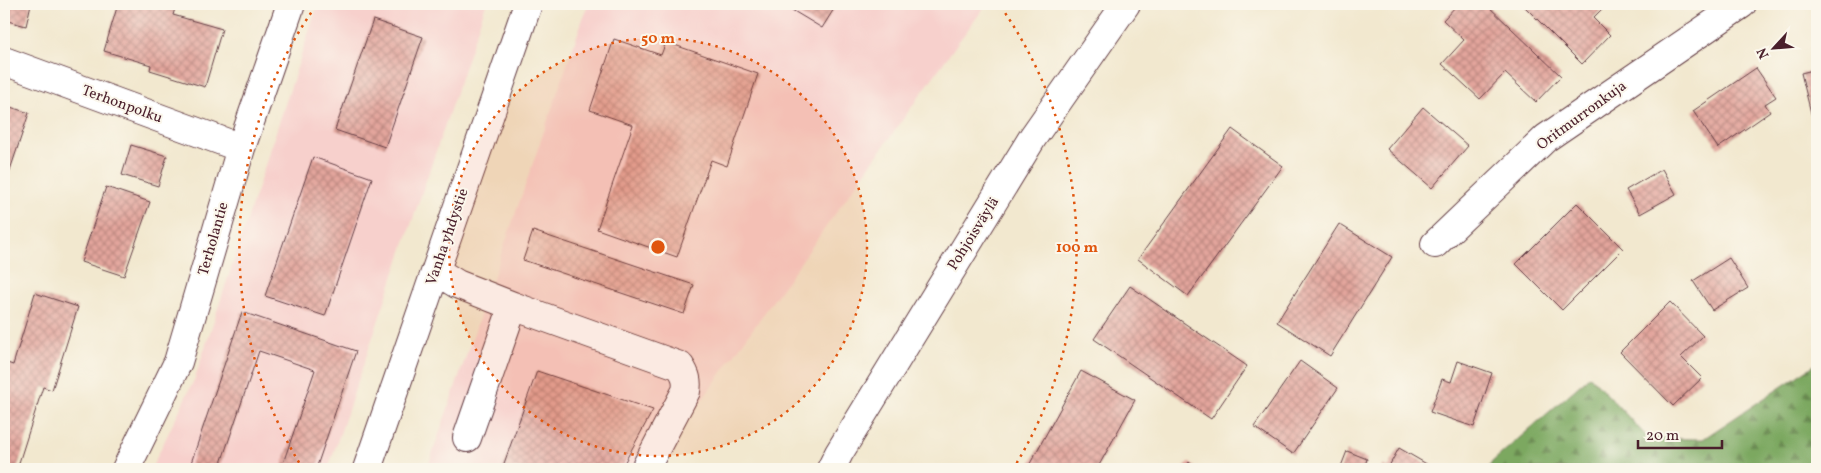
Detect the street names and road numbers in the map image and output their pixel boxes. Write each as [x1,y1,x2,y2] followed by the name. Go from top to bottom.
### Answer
[1533,76,1631,156] street label: Oritmurronkuja
[79,81,165,129] street label: Terhonpolku
[422,186,474,288] street label: Vanha yhdystie
[943,193,1005,275] street label: Pohjoisväylä
[193,200,235,278] street label: Terholantie

